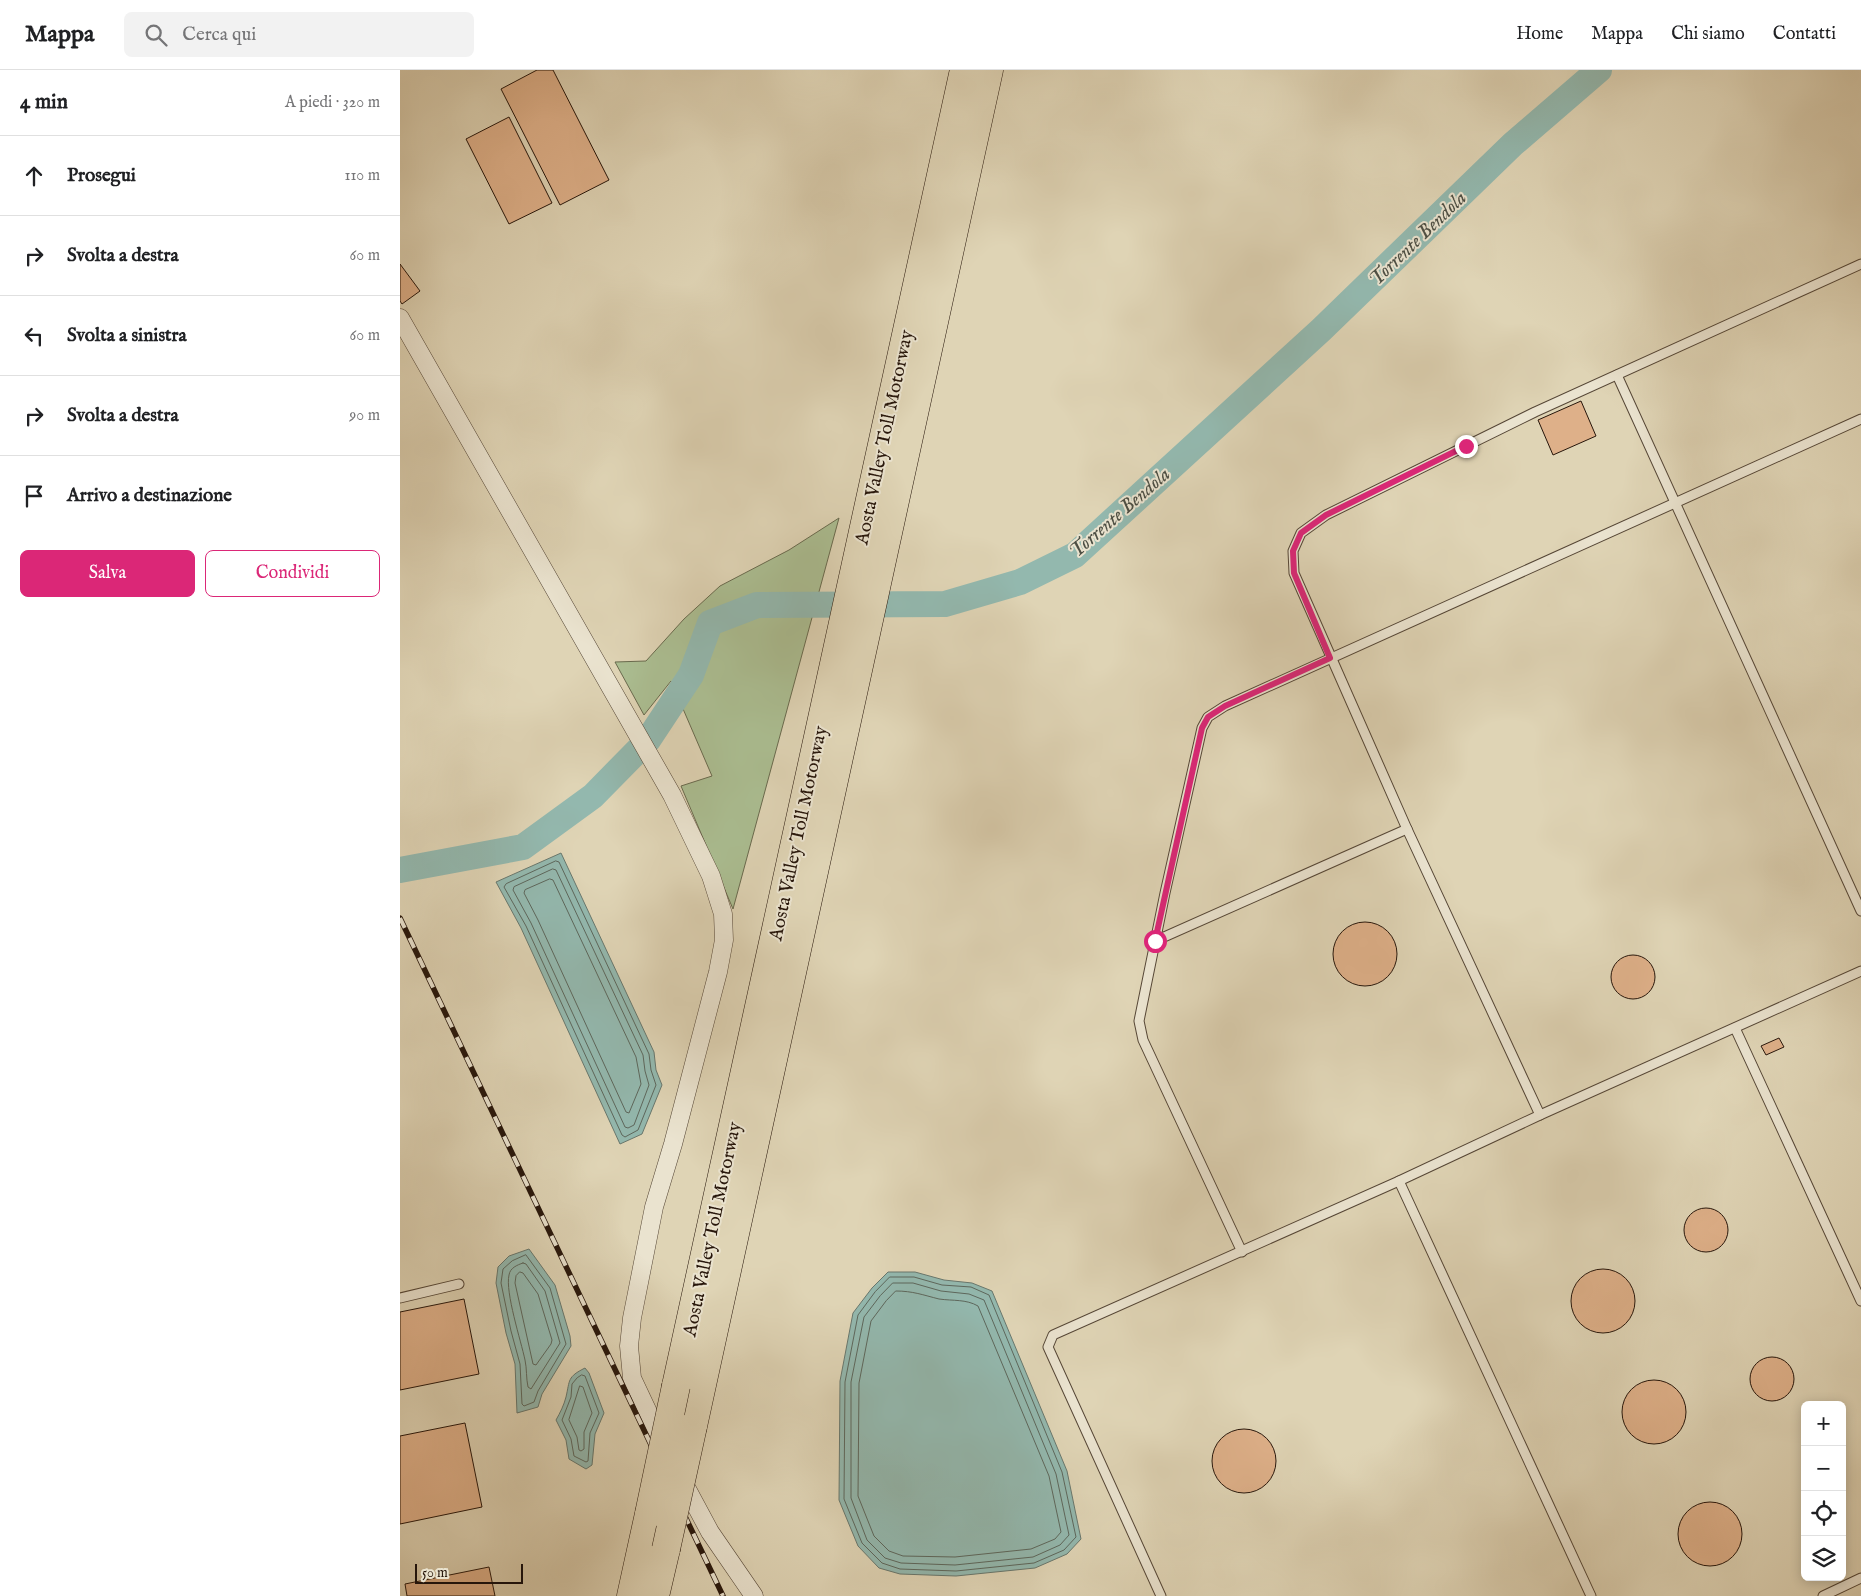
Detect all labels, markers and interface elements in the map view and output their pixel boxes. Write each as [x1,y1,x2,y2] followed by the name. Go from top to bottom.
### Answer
[124,12,474,57] search box
[25,19,94,50] text: Mappa
[142,21,170,49] icon: search
[182,23,256,47] text: Cerca qui
[1516,23,1563,46] text: Home
[1591,23,1643,46] text: Mappa
[1671,23,1745,46] text: Chi siamo
[1773,23,1836,46] text: Contatti
[20,89,68,116] text: 4 min
[285,93,380,113] text: A piedi · 320 m
[20,162,48,190] icon: ahead
[67,164,136,188] text: Prosegui
[344,166,380,186] text: 110 m
[1364,186,1472,292] water label: Torrente Bendola
[20,242,48,270] icon: right
[67,244,179,268] text: Svolta a destra
[350,246,380,266] text: 60 m
[20,322,48,350] icon: left
[67,324,187,348] text: Svolta a sinistra
[350,326,380,346] text: 60 m
[850,327,920,548] street label: Aosta Valley Toll Motorway
[20,402,48,430] icon: right
[67,404,179,428] text: Svolta a destra
[349,406,380,426] text: 90 m
[1455,435,1478,458] route end
[1064,462,1176,564] water label: Torrente Bendola
[20,482,48,510] icon: arrive
[67,484,232,508] text: Arrivo a destinazione
[20,550,195,597] button: Salva
[205,550,380,597] button: Condividi
[764,723,834,944] street label: Aosta Valley Toll Motorway
[1144,930,1167,953] route start
[678,1119,748,1340] street label: Aosta Valley Toll Motorway
[1801,1401,1846,1581] map controls
[1801,1401,1846,1446] button: +
[1801,1446,1846,1491] button: −
[1801,1491,1846,1536] button: locate
[1801,1536,1846,1581] button: layers
[415,1561,522,1584] scale bar
[422,1564,448,1582] text: 50 m

